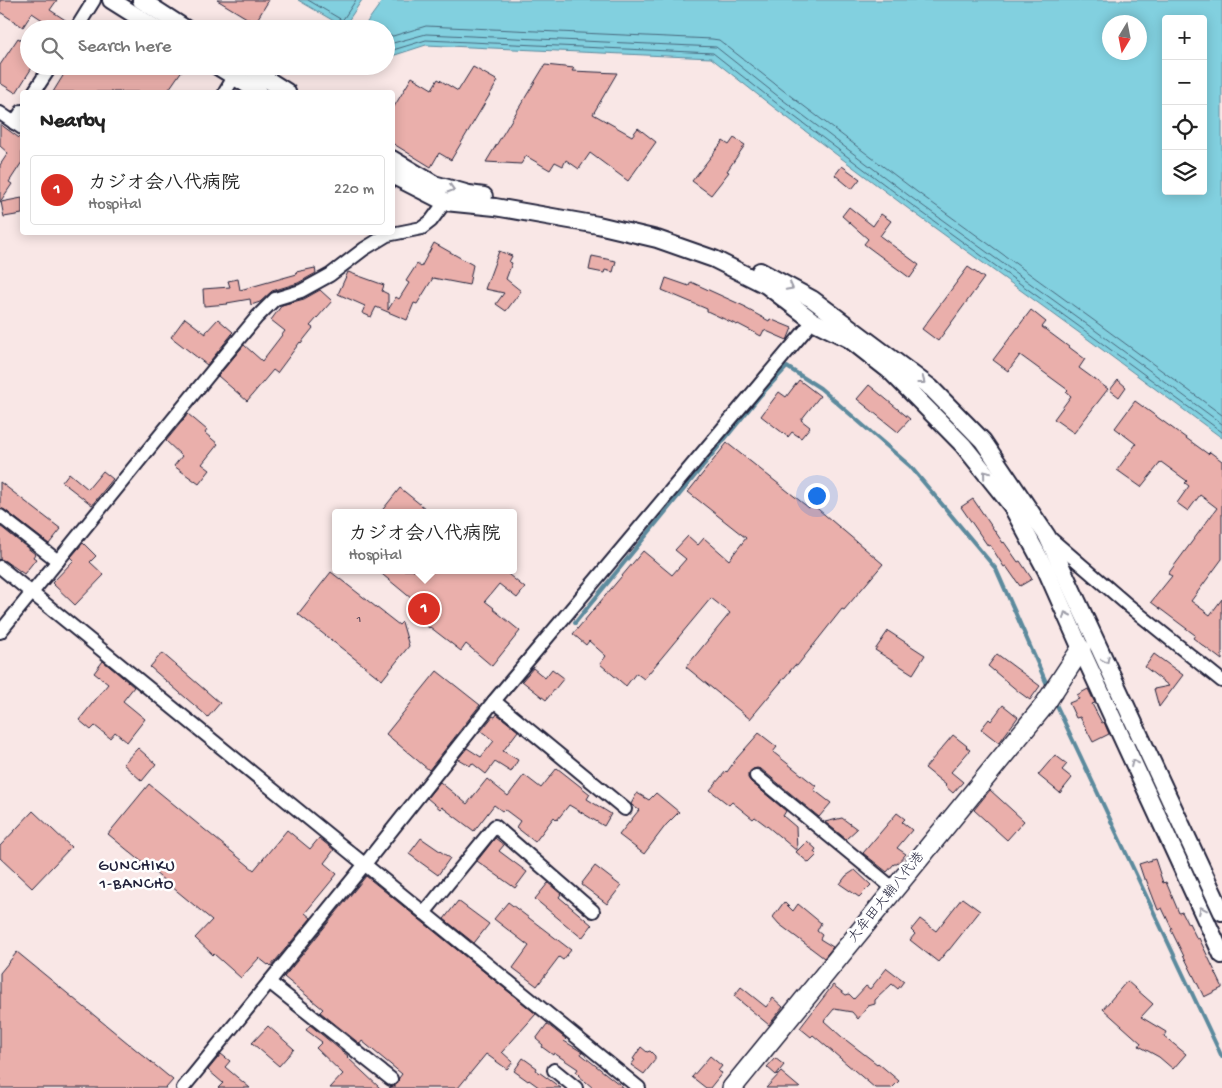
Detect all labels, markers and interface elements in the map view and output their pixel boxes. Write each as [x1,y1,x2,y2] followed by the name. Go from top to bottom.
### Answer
[1102,15,1147,60] north arrow
[1162,15,1207,195] map controls
[1162,15,1207,60] button: +
[20,20,395,75] search box
[38,34,66,62] icon: search
[78,36,172,59] text: Search here
[1162,60,1207,105] button: −
[1162,105,1207,150] button: locate
[40,110,105,135] text: Nearby
[1162,150,1207,195] button: layers
[88,173,240,196] text: カジオ会八代病院
[54,181,60,200] text: 1
[334,181,374,200] text: 220 m
[447,183,455,193] one-way arrow
[88,196,142,215] text: Hospital
[785,281,794,291] one-way arrow
[916,375,926,384] one-way arrow
[984,471,992,480] one-way arrow
[804,483,830,509] your location
[332,509,517,574] popup
[348,524,501,547] text: カジオ会八代病院
[348,547,402,566] text: Hospital
[408,590,440,628] pin: 1
[1062,611,1073,620] one-way arrow
[356,614,361,626] house number: 1
[1099,655,1110,664] one-way arrow
[1129,759,1140,768] one-way arrow
[845,849,929,947] street label: 大牟田大鞘八代港
[98,858,176,895] district label: GUNCHIKU 1-BANCHO
[1197,906,1208,915] one-way arrow

